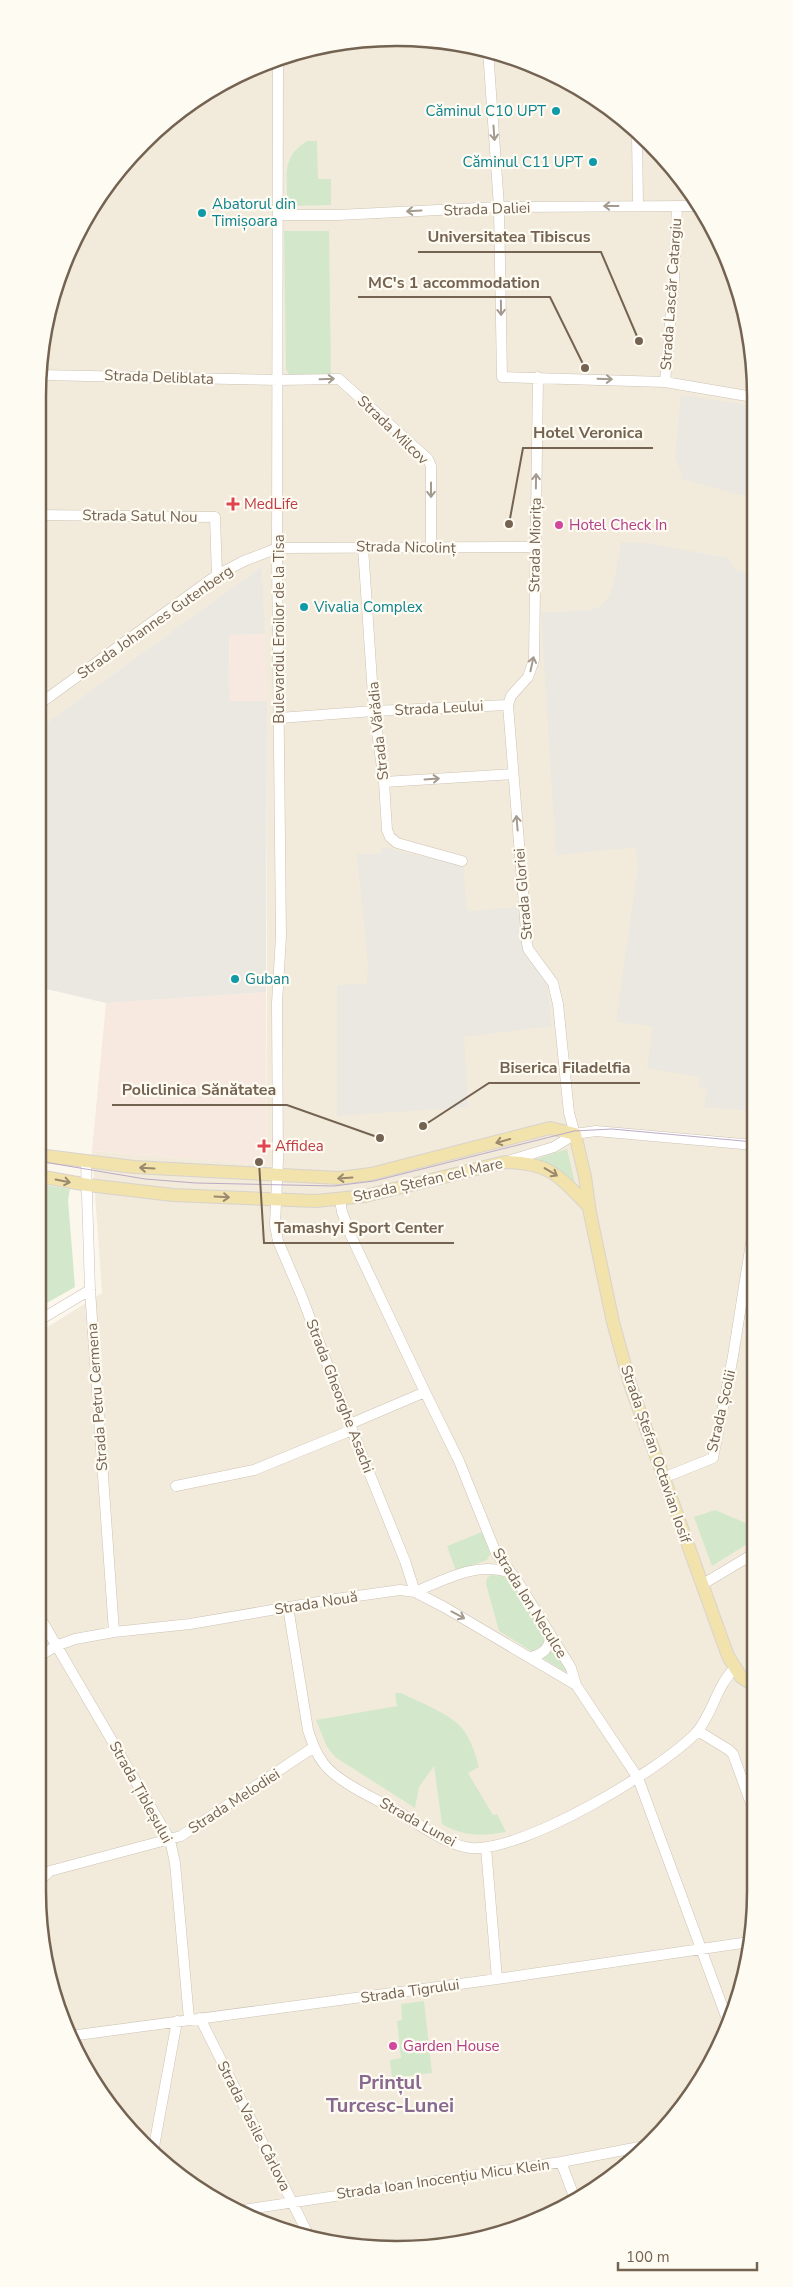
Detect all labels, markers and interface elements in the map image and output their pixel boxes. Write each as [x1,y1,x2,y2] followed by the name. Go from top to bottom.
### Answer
[426,101,546,121] place label: Căminul C10 UPT
[550,105,562,117] marker: Căminul C10 UPT
[490,125,499,141] one-way arrow
[463,152,583,172] place label: Căminul C11 UPT
[587,156,599,168] marker: Căminul C11 UPT
[212,194,296,231] place label: Abatorul din Timișoara
[443,197,531,221] street label: Strada Daliei
[604,201,620,211] one-way arrow
[196,207,208,219] marker: Abatorul din Timișoara
[406,207,422,216] one-way arrow
[656,217,686,371] street label: Strada Lascăr Catargiu
[418,221,601,252] callout: Universitatea Tibiscus
[427,226,591,248] text: Universitatea Tibiscus
[358,266,550,297] callout: MC's 1 accommodation
[368,272,540,294] text: MC's 1 accommodation
[496,300,506,316] one-way arrow
[104,365,214,389] street label: Strada Deliblata
[319,374,335,384] one-way arrow
[596,375,612,384] one-way arrow
[353,391,433,469] street label: Strada Milcov
[523,417,653,448] callout: Hotel Veronica
[533,422,643,444] text: Hotel Veronica
[531,473,541,490] one-way arrow
[426,481,436,497] one-way arrow
[244,494,298,514] place label: MedLife
[226,497,240,511] marker: MedLife
[524,497,546,593] street label: Strada Miorița
[82,505,198,527] street label: Strada Satul Nou
[569,515,667,535] place label: Hotel Check In
[553,519,565,531] marker: Hotel Check In
[269,534,289,724] street label: Bulevardul Eroilor de la Tisa
[356,536,457,558] street label: Strada Nicolinț
[73,561,237,683] street label: Strada Johannes Gutenberg
[313,597,423,617] place label: Vivalia Complex
[298,601,310,613] marker: Vivalia Complex
[528,656,538,672] one-way arrow
[363,681,393,781] street label: Strada Vărădia
[394,696,484,720] street label: Strada Leului
[424,775,440,784] one-way arrow
[512,815,522,831] one-way arrow
[509,847,537,941] street label: Strada Gloriei
[245,969,290,989] place label: Guban
[229,973,241,985] marker: Guban
[489,1052,640,1083] callout: Biserica Filadelfia
[499,1057,631,1079] text: Biserica Filadelfia
[112,1074,287,1105] callout: Policlinica Sănătatea
[122,1079,276,1101] text: Policlinica Sănătatea
[275,1136,324,1156] place label: Affidea
[495,1136,511,1146] one-way arrow
[257,1139,271,1153] marker: Affidea
[351,1153,505,1207] street label: Strada Ștefan cel Mare
[139,1163,155,1172] one-way arrow
[544,1168,558,1178] one-way arrow
[337,1173,353,1182] one-way arrow
[54,1176,70,1186] one-way arrow
[213,1192,229,1202] one-way arrow
[264,1212,454,1243] callout: Tamashyi Sport Center
[274,1217,445,1239] text: Tamashyi Sport Center
[301,1316,379,1476] street label: Strada Gheorghe Asachi
[82,1322,112,1472] street label: Strada Petru Cermena
[616,1362,696,1547] street label: Strada Ștefan Octavian Iosif
[702,1368,740,1454] street label: Strada Școlii
[488,1544,572,1662] street label: Strada Ion Neculce
[273,1587,359,1619] street label: Strada Nouă
[450,1610,465,1620] one-way arrow
[105,1737,177,1847] street label: Strada Țibleșului
[184,1764,284,1838] street label: Strada Melodiei
[376,1793,460,1851] street label: Strada Lunei
[359,1974,461,2008] street label: Strada Tigrului
[403,2036,500,2056] place label: Garden House
[387,2040,399,2052] marker: Garden House
[212,2057,296,2195] street label: Strada Vasile Cârlova
[326,2069,454,2119] district label: Prințul Turcesc-Lunei
[335,2154,551,2204] street label: Strada Ioan Inocențiu Micu Klein
[618,2240,757,2272] scale bar
[626,2247,670,2267] text: 100 m

